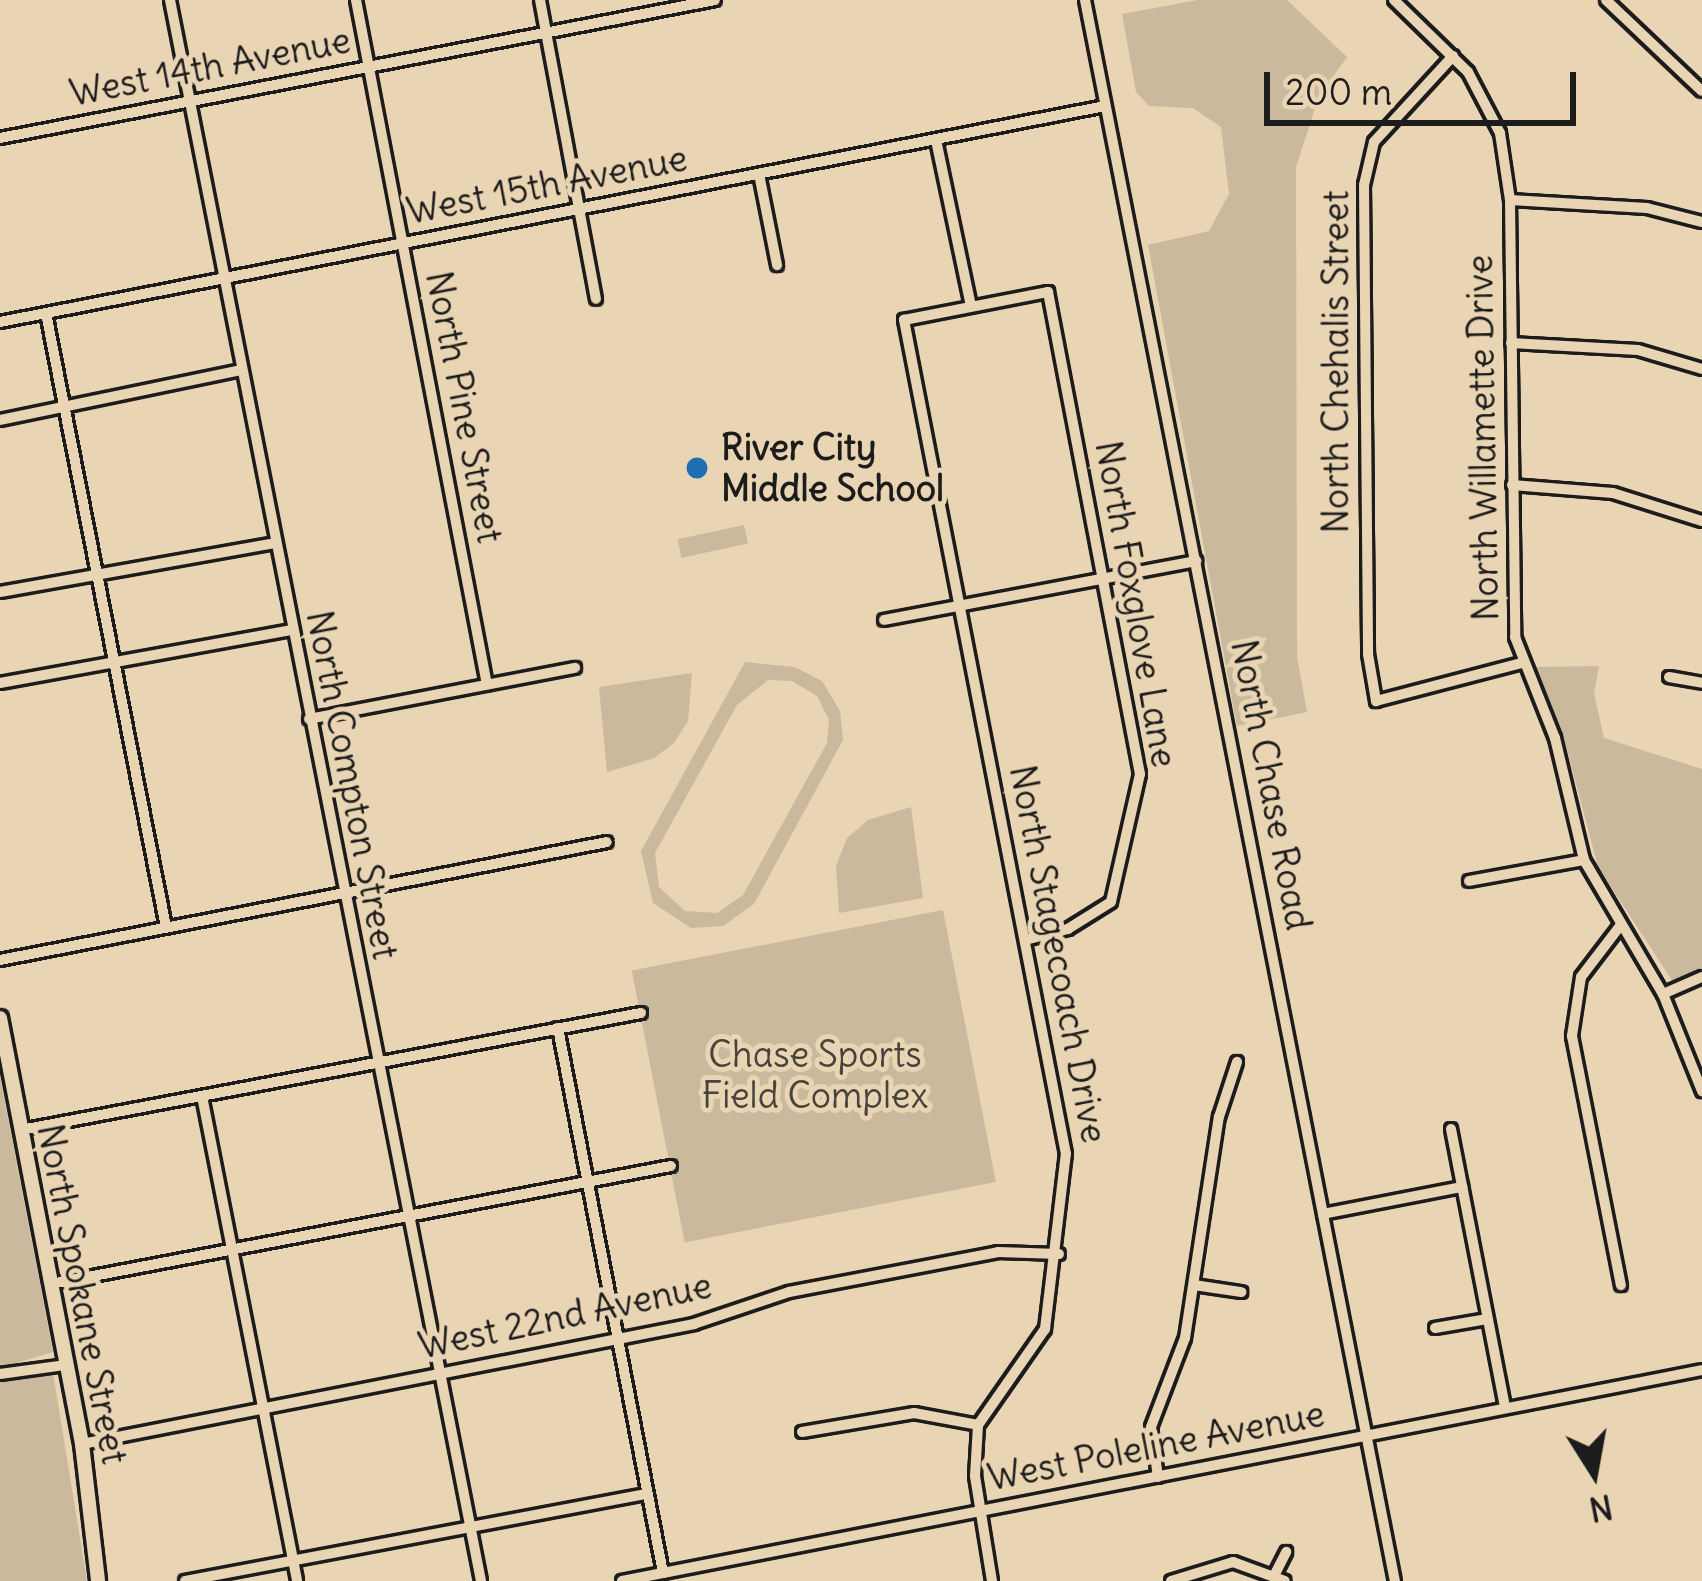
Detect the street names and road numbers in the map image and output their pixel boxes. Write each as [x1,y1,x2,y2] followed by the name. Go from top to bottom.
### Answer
[66,19,354,115] street label: West 14th Avenue
[403,137,691,233] street label: West 15th Avenue
[1314,190,1358,534] street label: North Chehalis Street
[1458,254,1508,622] street label: North Willamette Drive
[417,268,511,546] street label: North Pine Street
[1086,437,1186,771] street label: North Foxglove Lane
[297,607,407,963] street label: North Compton Street
[1222,636,1320,934] street label: North Chase Road
[1000,762,1116,1146] street label: North Stagecoach Drive
[28,1120,136,1468] street label: North Spokane Street
[414,1264,716,1368] street label: West 22nd Avenue
[984,1392,1328,1500] street label: West Poleline Avenue

